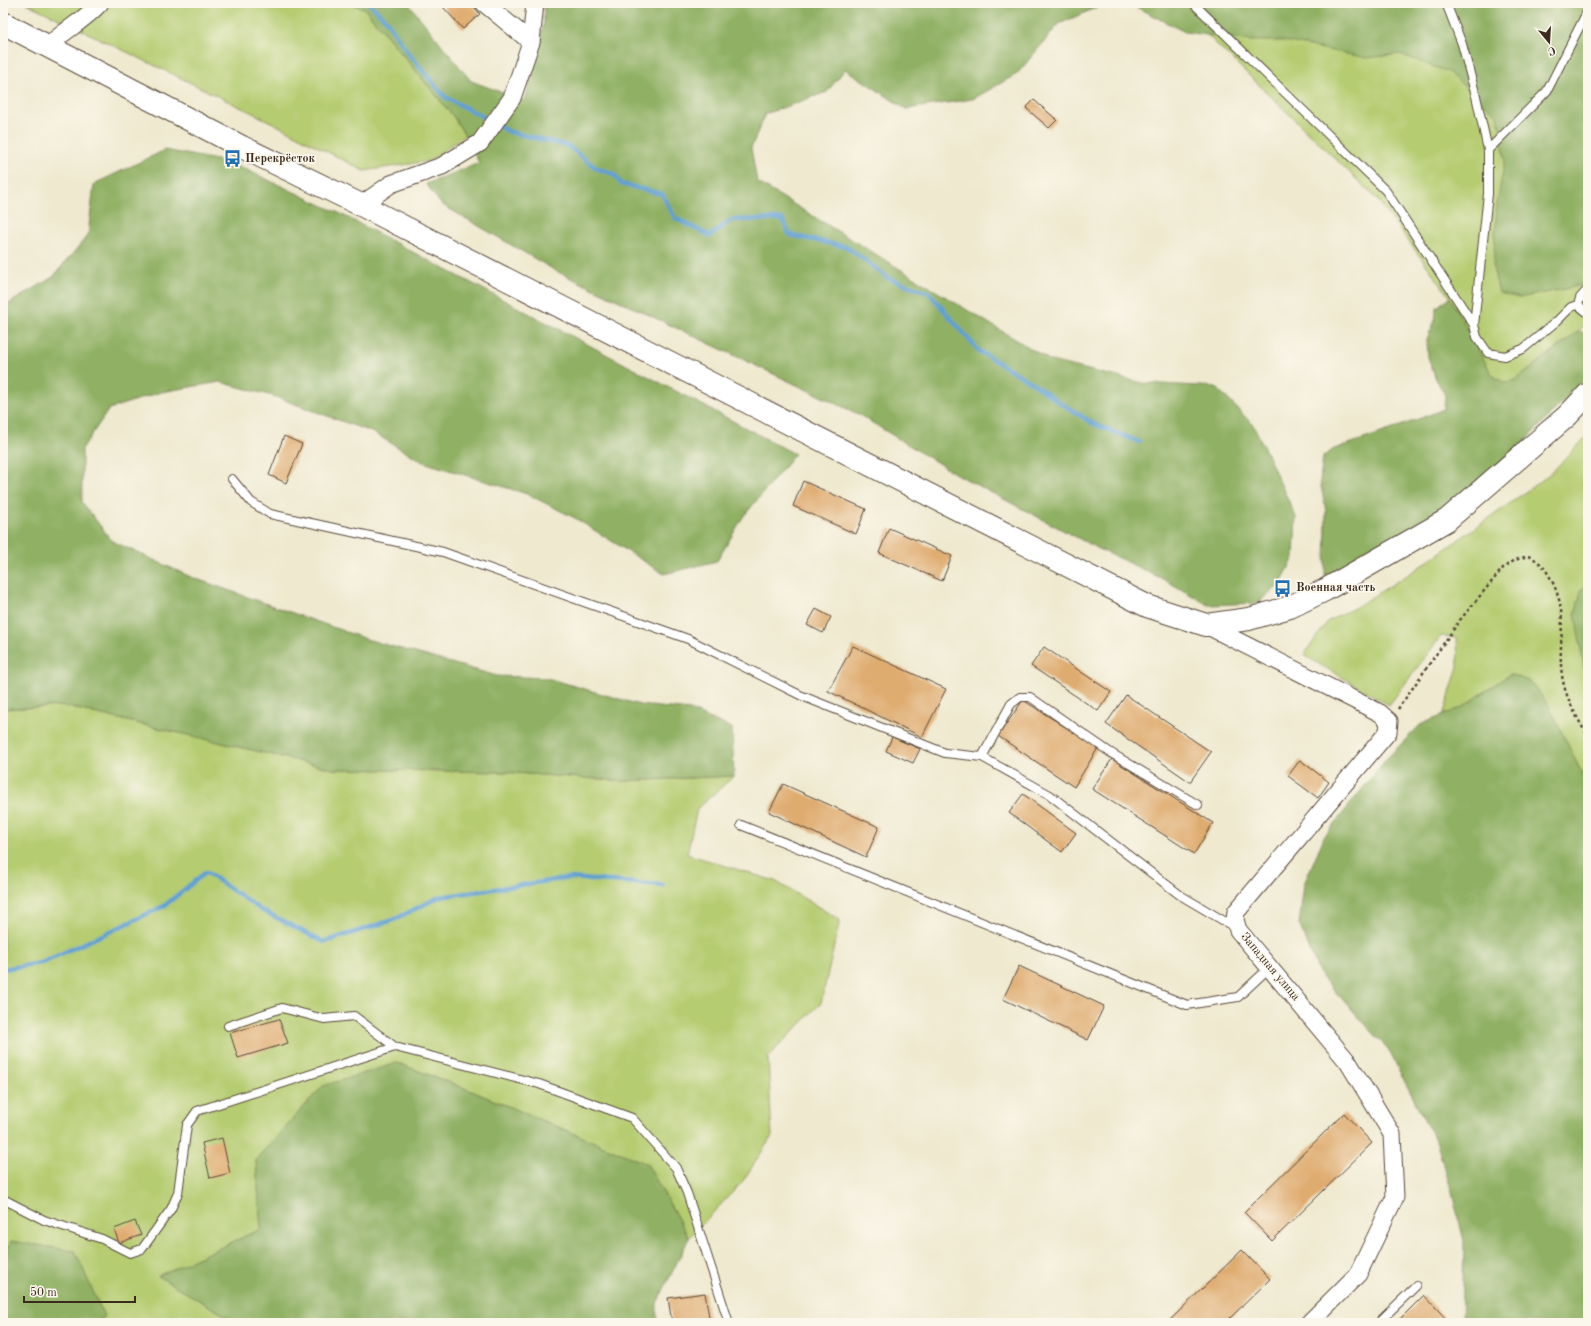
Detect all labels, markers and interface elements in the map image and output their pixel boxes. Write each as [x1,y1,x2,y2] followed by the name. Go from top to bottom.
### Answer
[1529,22,1569,62] north arrow
[1546,44,1557,56] text: С
[222,149,242,169] bus stop icon: Перекрёсток
[245,153,316,165] place label: Перекрёсток
[1273,578,1293,598] bus stop icon: Военная часть
[1296,582,1375,594] place label: Военная часть
[1238,931,1302,1003] street label: Западная улица
[24,1278,135,1304] scale bar
[30,1286,57,1299] text: 50 m

